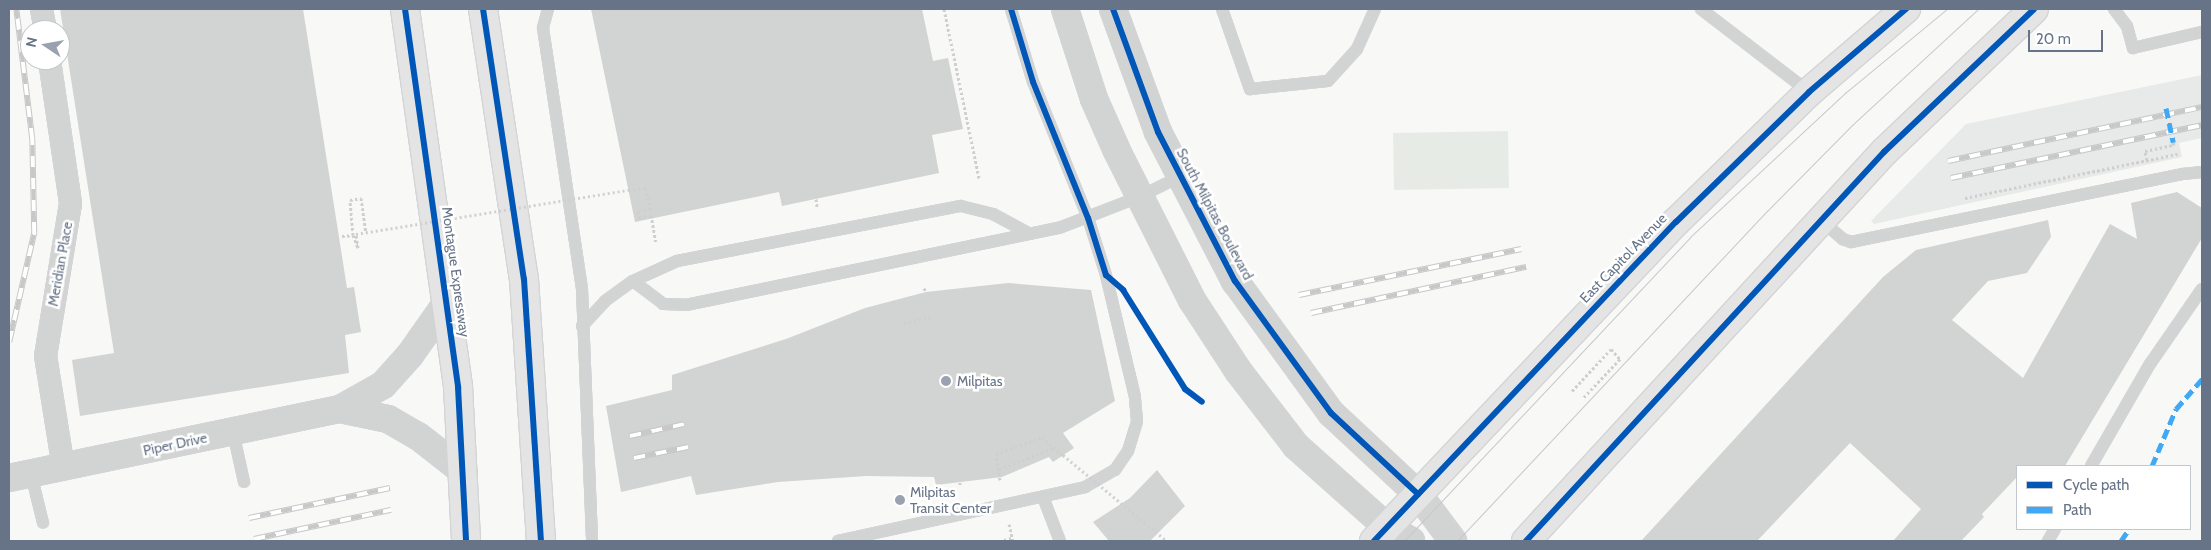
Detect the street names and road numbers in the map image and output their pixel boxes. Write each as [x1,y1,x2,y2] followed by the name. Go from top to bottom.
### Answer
[1173,145,1257,283] street label: South Milpitas Boulevard
[439,206,473,338] street label: Montague Expressway
[1576,210,1670,306] street label: East Capitol Avenue
[44,220,76,308] street label: Meridian Place
[142,429,208,459] street label: Piper Drive

